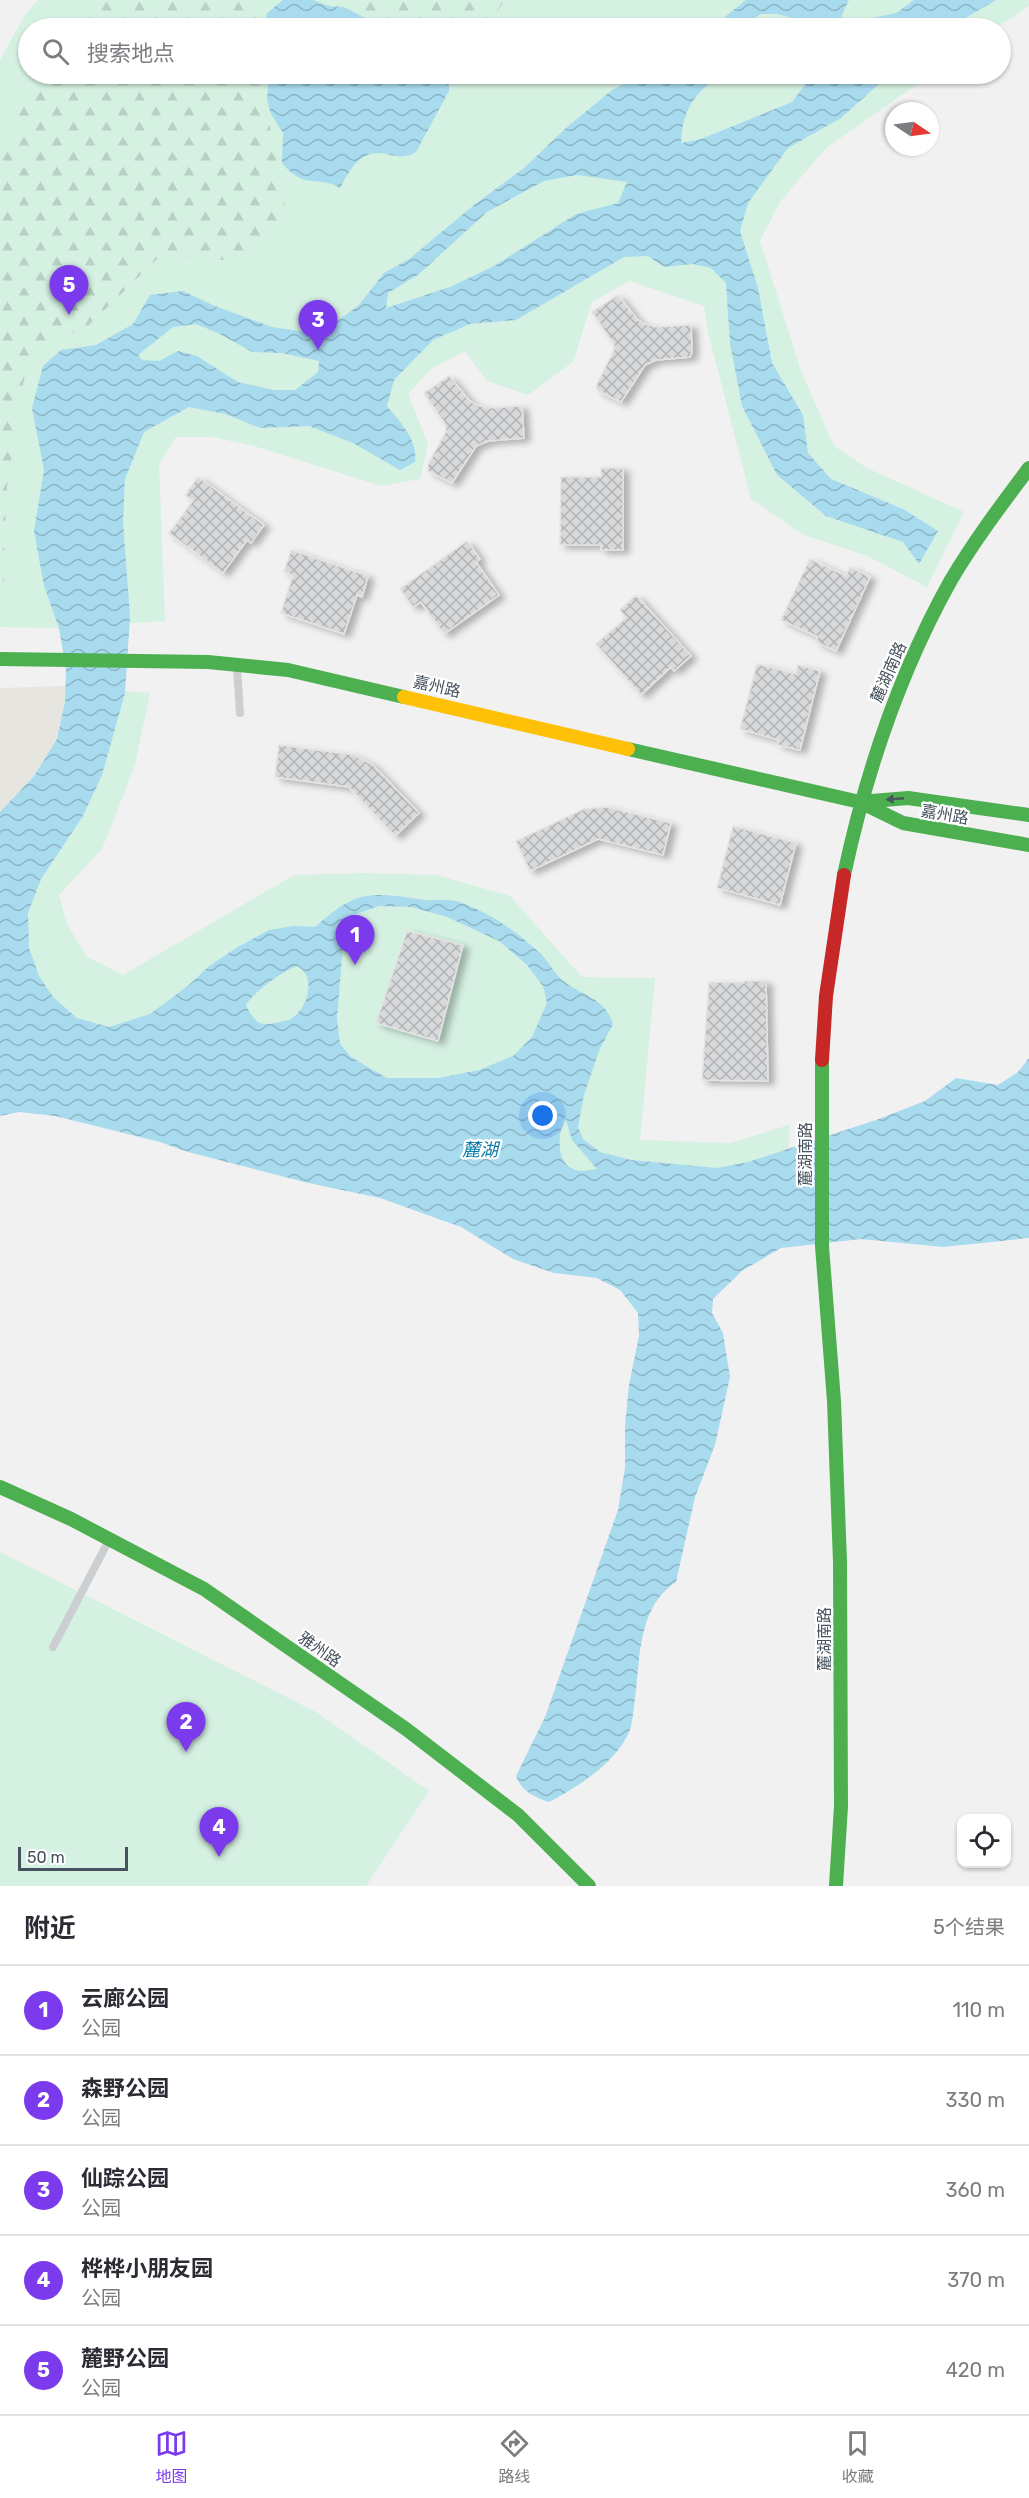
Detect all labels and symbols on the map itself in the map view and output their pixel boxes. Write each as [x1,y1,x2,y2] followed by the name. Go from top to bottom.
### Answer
[885,102,939,156] north arrow
[50,266,88,315] pin: 5
[298,300,338,350] pin: 3
[867,639,910,705] street label: 麓湖南路
[411,672,462,701] street label: 嘉州路
[885,794,904,804] one-way arrow
[920,801,970,828] street label: 嘉州路
[336,916,374,965] pin: 1
[528,1101,557,1130] your location
[796,1122,815,1186] street label: 麓湖南路
[462,1139,501,1161] water label: 麓湖
[815,1607,834,1671] street label: 麓湖南路
[295,1628,345,1671] street label: 雅州路
[166,1702,206,1752] pin: 2
[200,1808,238,1857] pin: 4
[18,1844,128,1872] scale bar

